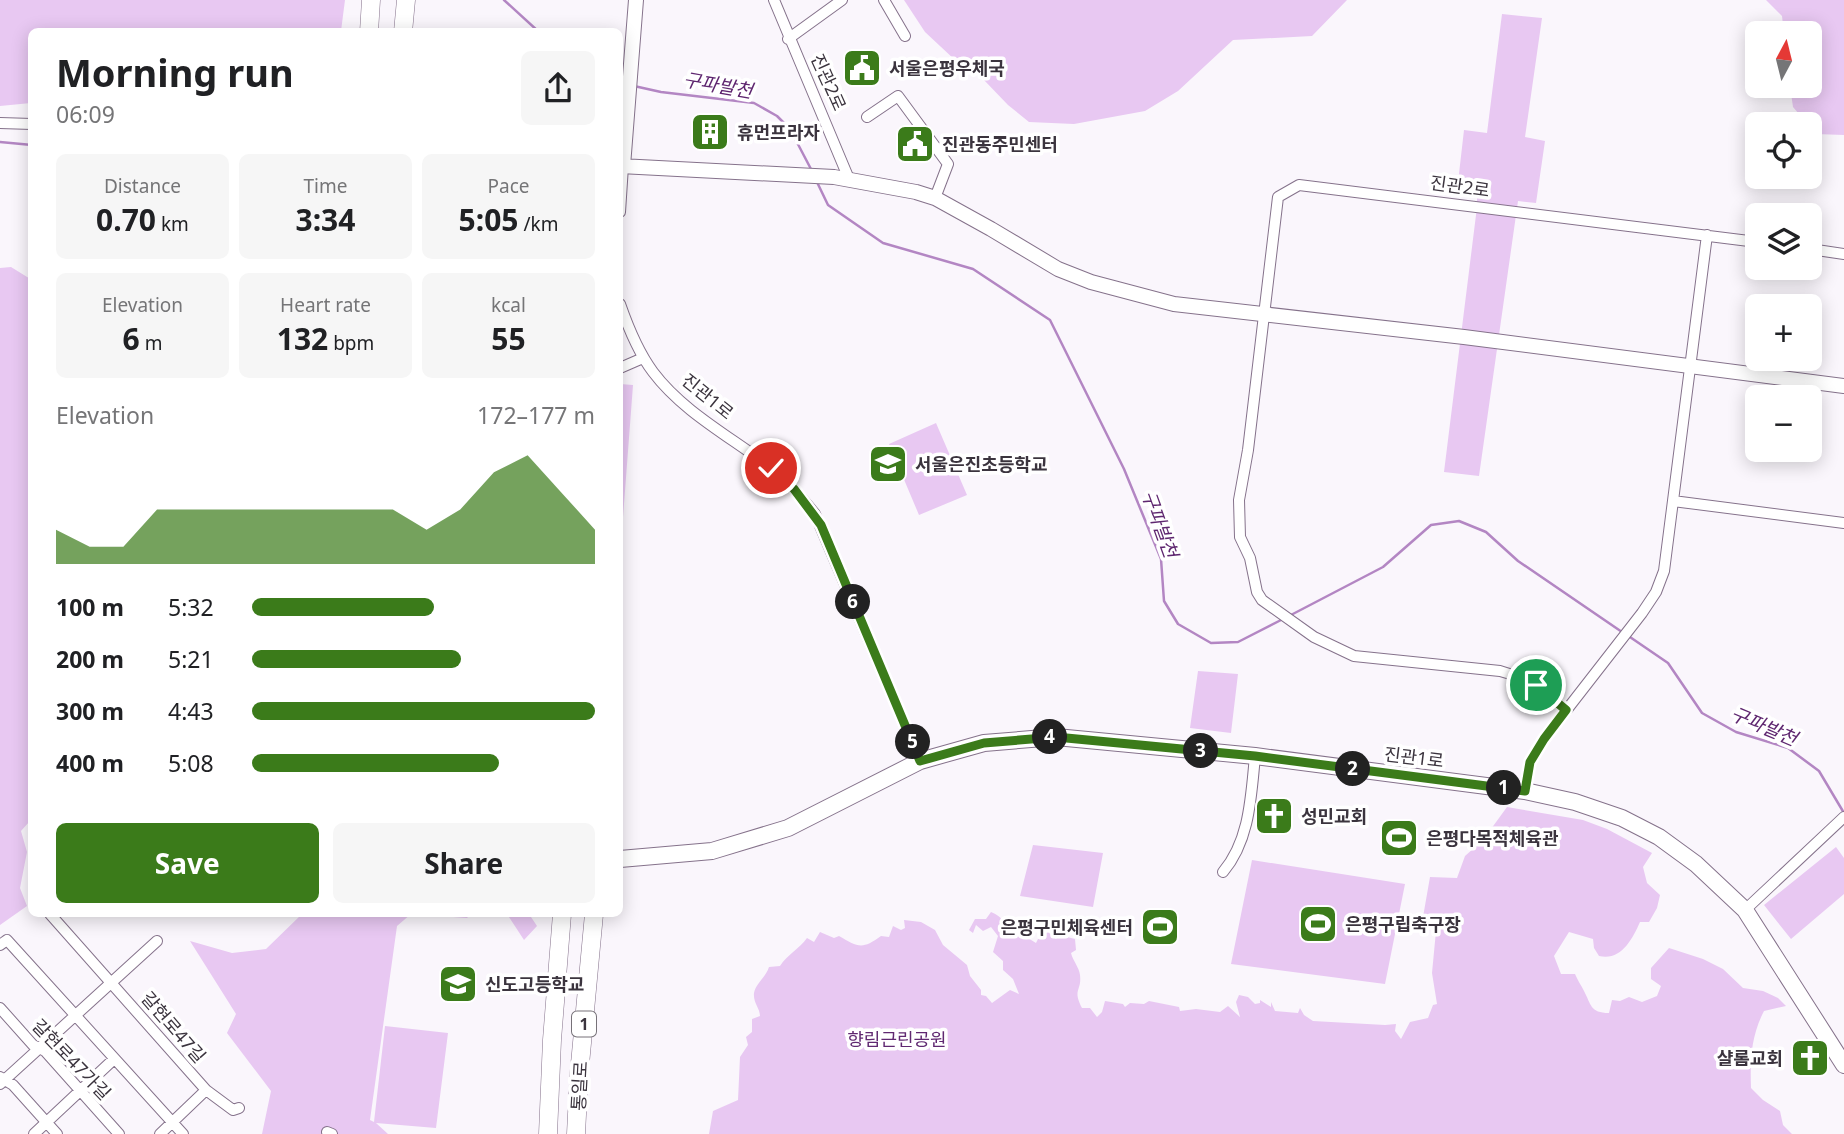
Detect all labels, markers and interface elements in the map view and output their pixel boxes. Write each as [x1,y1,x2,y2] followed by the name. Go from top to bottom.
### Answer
[1745,21,1822,98] north arrow
[1745,21,1822,462] map controls
[56,46,294,98] text: Morning run
[841,47,883,89] public building icon: 서울은평우체국
[806,50,852,114] street label: 진관2로
[521,51,595,125] button: share
[889,56,1005,80] place label: 서울은평우체국
[681,66,756,104] water label: 구파발천
[56,98,115,130] text: 06:09
[689,111,731,153] building icon: 휴먼프라자
[1745,112,1822,189] button: locate
[737,120,820,144] place label: 휴먼프라자
[894,123,936,165] public building icon: 진관동주민센터
[942,132,1058,156] place label: 진관동주민센터
[1429,170,1491,202] street label: 진관2로
[104,173,181,199] text: Distance
[304,173,347,199] text: Time
[488,173,530,199] text: Pace
[96,199,156,240] text: 0.70
[296,199,355,240] text: 3:34
[459,199,519,240] text: 5:05
[1745,203,1822,280] button: layers
[156,211,189,237] text: km
[519,211,558,237] text: /km
[102,292,183,318] text: Elevation
[280,292,371,318] text: Heart rate
[491,292,526,318] text: kcal
[1745,294,1822,371] button: +
[123,318,140,359] text: 6
[277,318,328,359] text: 132
[491,318,526,359] text: 55
[140,330,162,356] text: m
[328,330,374,356] text: bpm
[677,368,739,424] street label: 진관1로
[1745,385,1822,462] button: −
[56,399,154,431] text: Elevation
[477,399,595,431] text: 172–177 m
[741,438,801,498] pin
[867,443,909,485] school or university icon: 서울은진초등학교
[752,449,790,487] icon: check
[915,452,1047,476] place label: 서울은진초등학교
[1136,487,1185,563] water label: 구파발천
[836,584,870,620] pin: 6
[847,588,858,614] text: 6
[56,591,124,623] text: 100 m
[168,591,214,623] text: 5:32
[56,643,124,675] text: 200 m
[168,643,214,675] text: 5:21
[1506,655,1566,715] pin
[1517,666,1555,704] icon: arrive
[56,695,124,727] text: 300 m
[168,695,214,727] text: 4:43
[1727,700,1803,752] water label: 구파발천
[1032,720,1068,754] pin: 4
[1044,723,1055,749] text: 4
[895,724,930,760] pin: 5
[907,728,918,754] text: 5
[1184,734,1218,768] pin: 3
[1195,737,1206,763] text: 3
[1383,741,1445,773] street label: 진관1로
[56,747,124,779] text: 400 m
[168,747,214,779] text: 5:08
[1336,752,1370,786] pin: 2
[1347,755,1358,781] text: 2
[1486,770,1522,806] pin: 1
[1498,774,1509,800] text: 1
[1253,795,1295,837] church icon: 성민교회
[1301,804,1367,828] place label: 성민교회
[1378,817,1420,859] sports icon: 은평다목적체육관
[56,823,319,903] button: Save
[333,823,595,903] button: Share
[1426,826,1559,850] place label: 은평다목적체육관
[1297,903,1339,945] sports icon: 은평구립축구장
[1139,906,1181,948] sports icon: 은평구민체육센터
[1345,912,1461,936] place label: 은평구립축구장
[1001,915,1133,939] place label: 은평구민체육센터
[437,963,479,1005] school or university icon: 신도고등학교
[485,972,584,996] place label: 신도고등학교
[136,986,212,1068] street label: 갈현로47길
[572,1012,596,1036] road number: 1
[27,1013,117,1105] street label: 갈현로47가길
[847,1027,947,1051] park label: 향림근린공원
[1789,1037,1831,1079] church icon: 샬롬교회
[1717,1046,1783,1070] place label: 샬롬교회
[566,1061,592,1111] street label: 통일로

